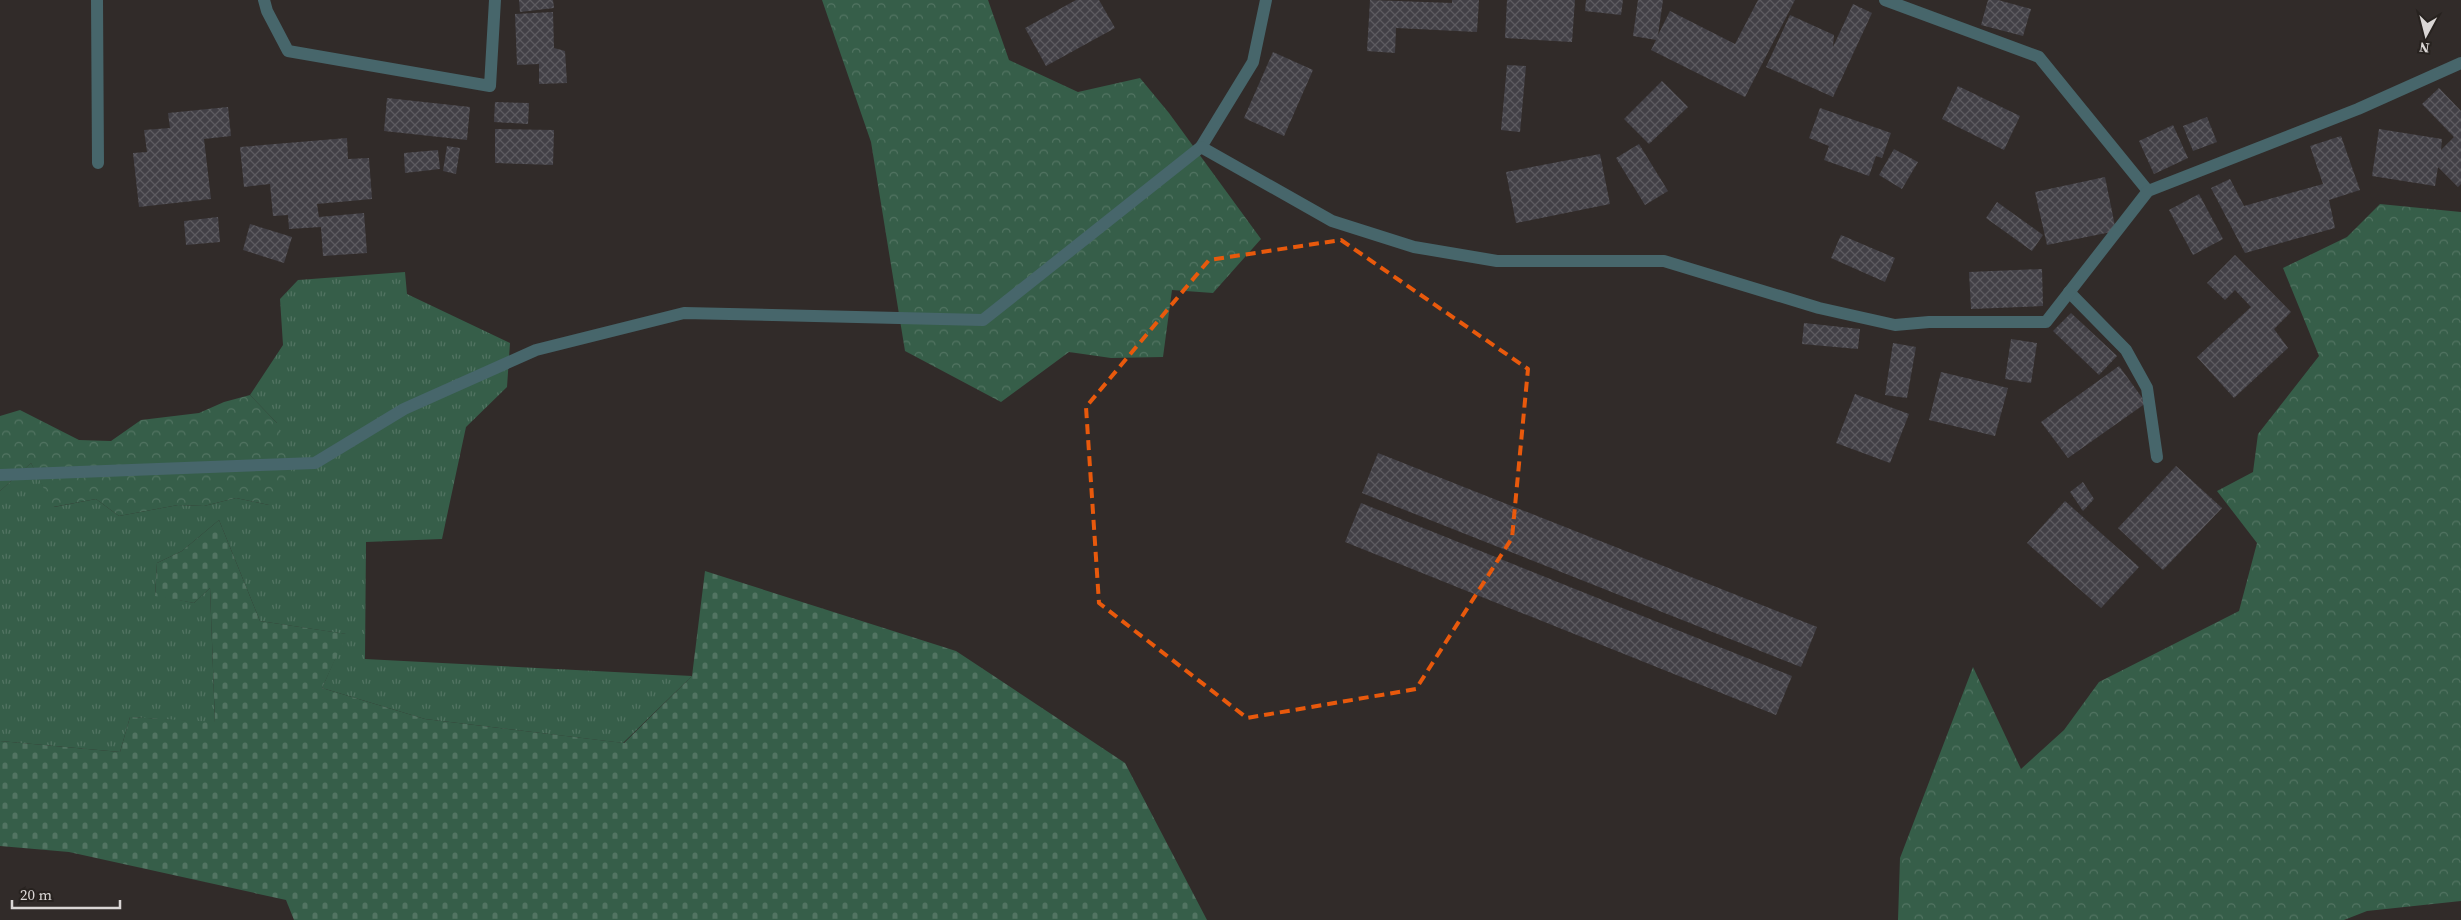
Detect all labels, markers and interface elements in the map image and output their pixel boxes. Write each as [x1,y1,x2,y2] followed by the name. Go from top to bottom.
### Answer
[2401,10,2451,60] north arrow
[2418,37,2431,58] text: N
[12,878,120,910] scale bar
[20,884,52,905] text: 20 m

